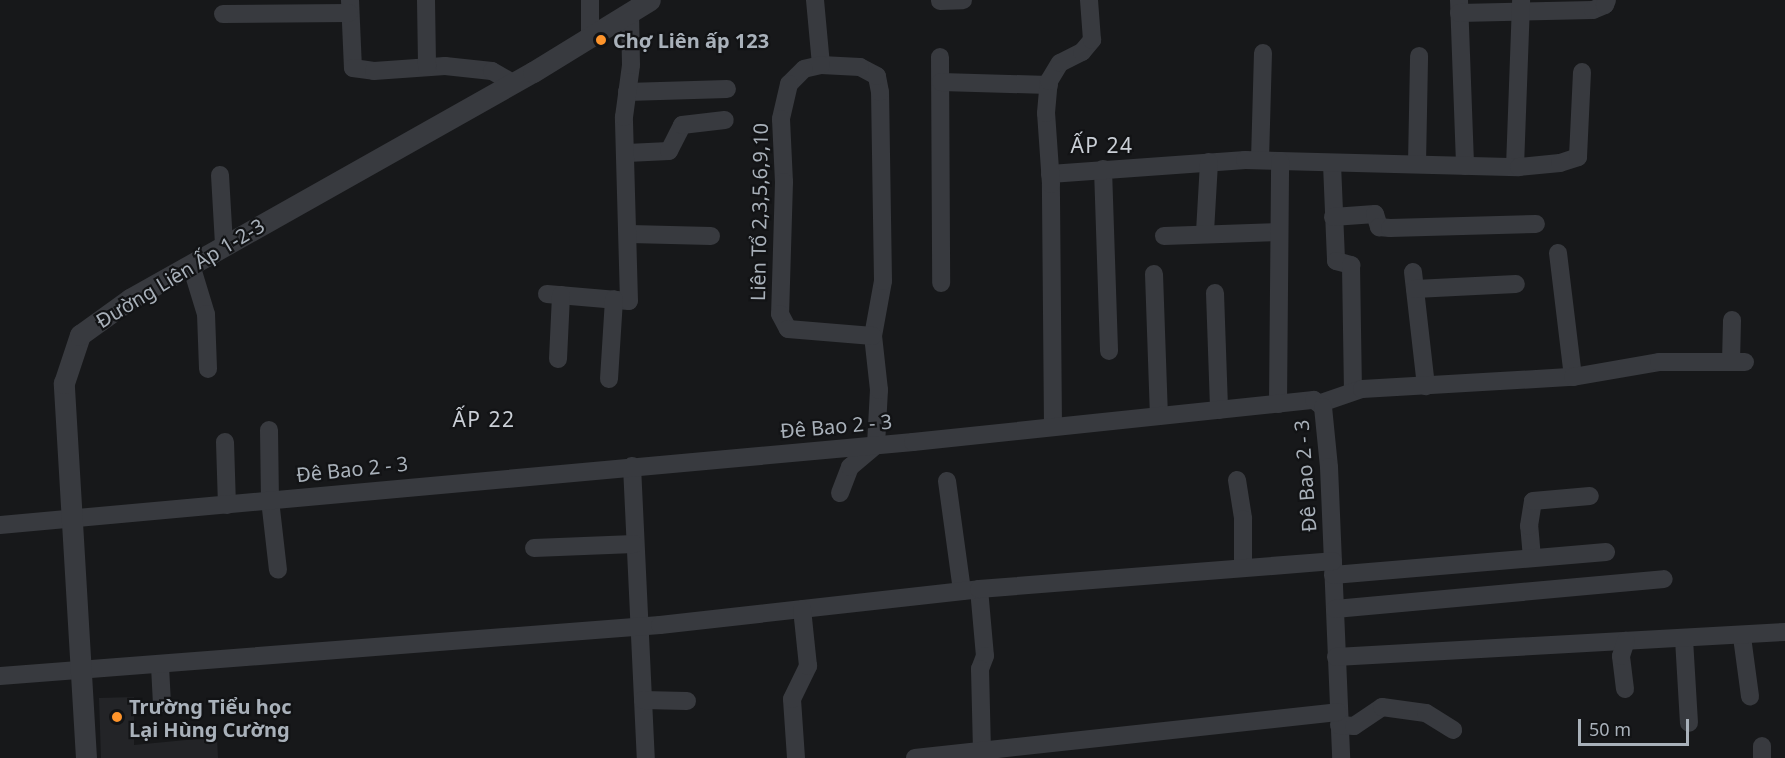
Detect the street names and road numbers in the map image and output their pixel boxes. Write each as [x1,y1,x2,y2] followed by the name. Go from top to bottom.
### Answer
[745,123,773,301] street label: Liên Tổ 2,3,5,6,9,10
[91,213,269,333] street label: Đường Liên Ấp 1-2-3
[779,409,893,443] street label: Đê Bao 2 - 3
[1289,419,1321,533] street label: Đê Bao 2 - 3
[295,451,409,487] street label: Đê Bao 2 - 3

